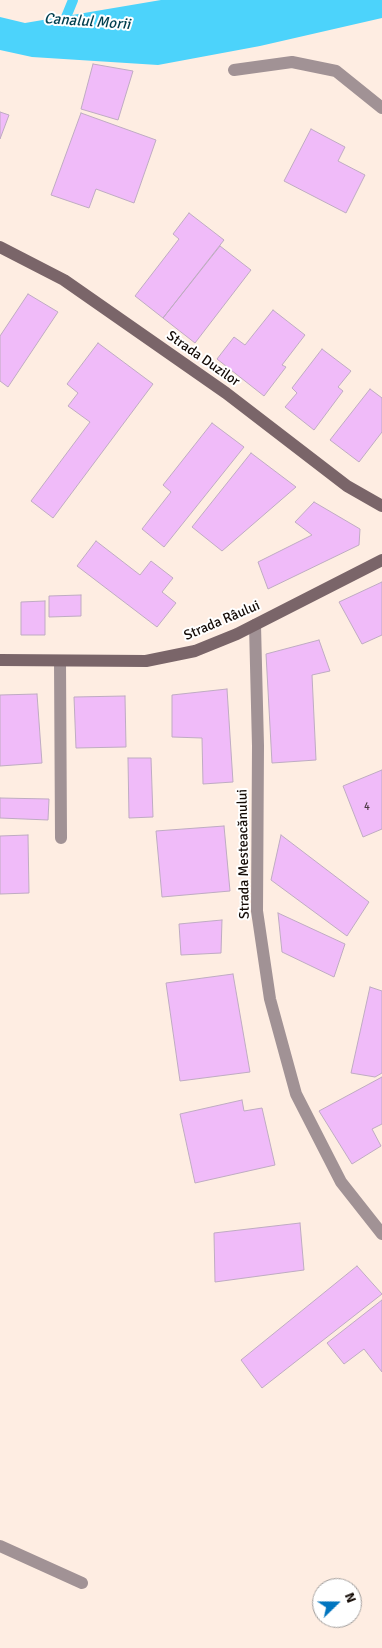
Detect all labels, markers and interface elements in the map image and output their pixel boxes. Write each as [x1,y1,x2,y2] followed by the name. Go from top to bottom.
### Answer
[43,10,131,34] water label: Canalul Morii
[163,328,243,390] street label: Strada Duzilor
[182,597,262,645] street label: Strada Râului
[234,789,254,919] street label: Strada Mesteacănului
[364,800,370,814] house number: 4
[312,1578,362,1628] north arrow
[341,1590,360,1605] text: N

